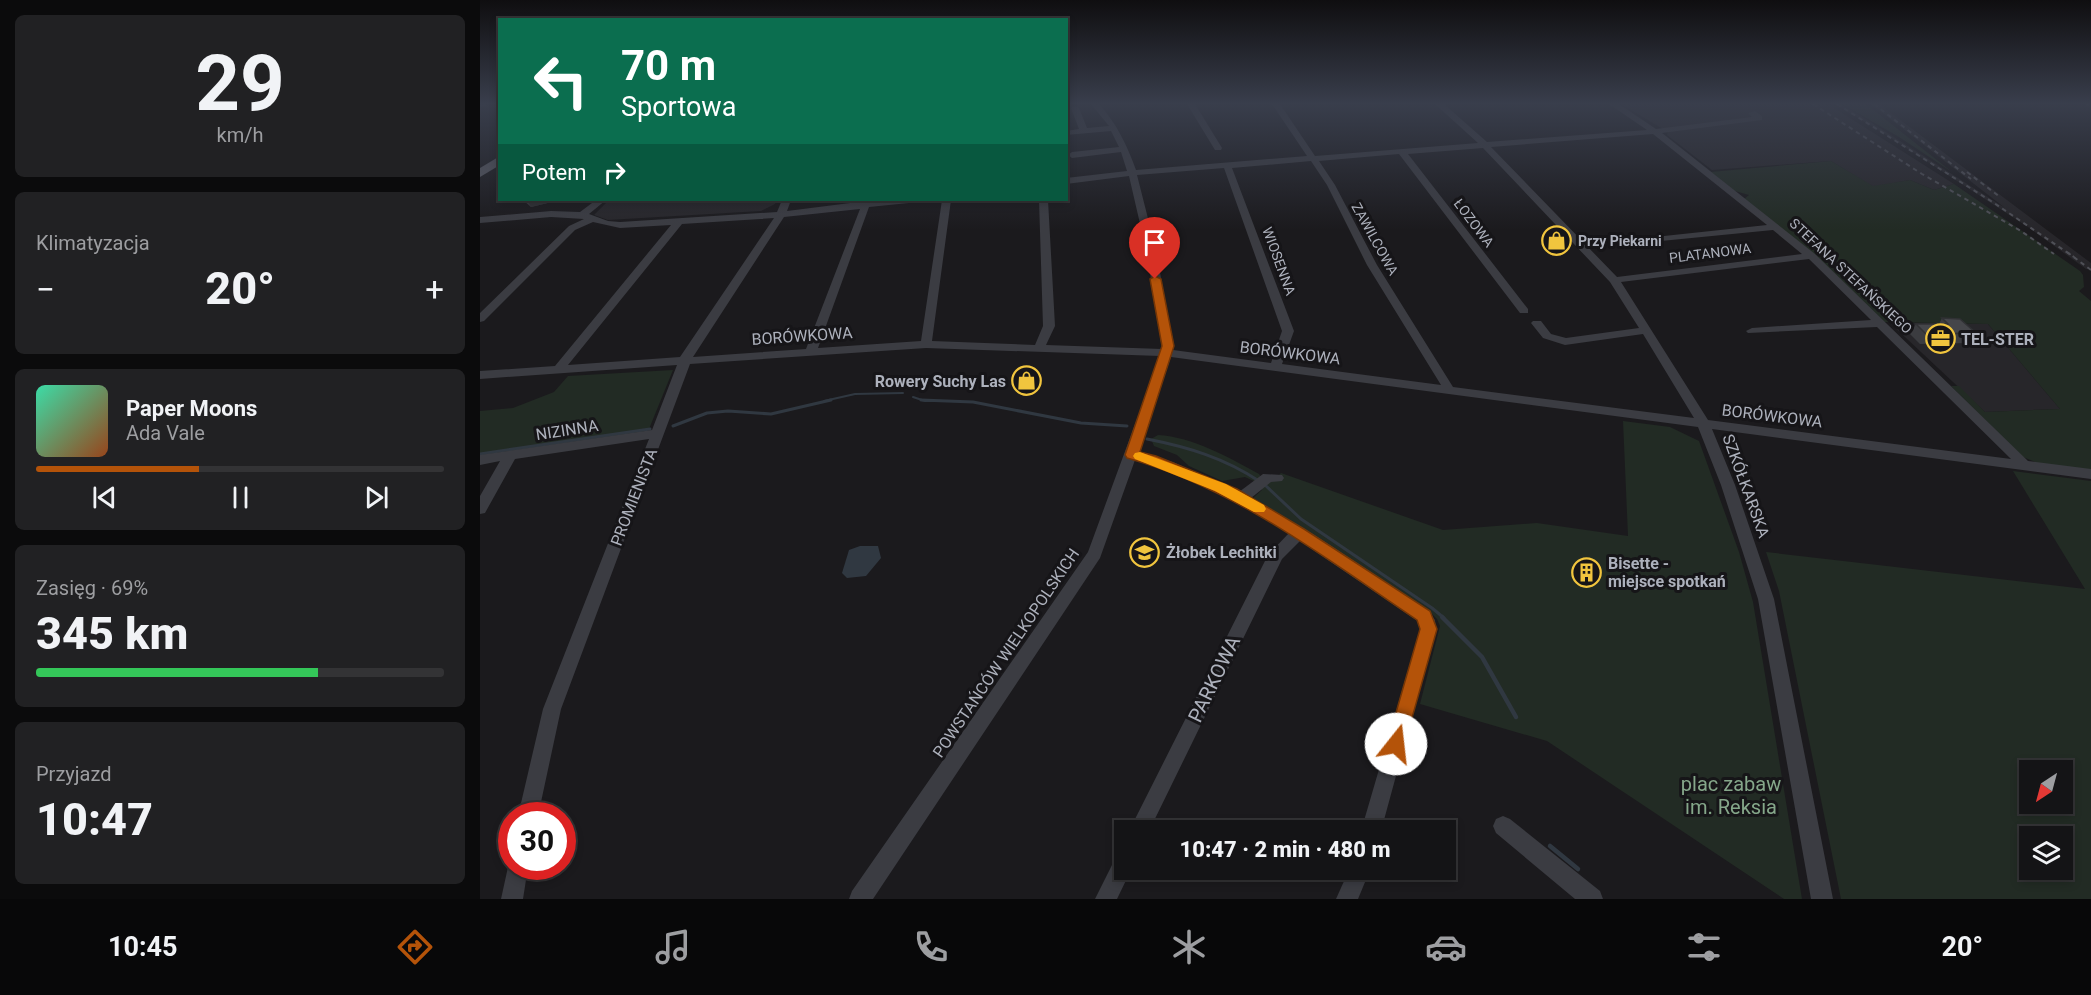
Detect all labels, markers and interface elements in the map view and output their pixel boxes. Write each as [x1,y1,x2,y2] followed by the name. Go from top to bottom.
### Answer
[195,38,285,129] text: 29
[621,41,716,90] text: 70 m
[522,42,600,120] icon: left
[621,91,736,123] text: Sportowa
[217,123,263,147] text: km/h
[598,156,631,189] icon: right
[522,160,586,185] text: Potem
[1451,196,1497,250] street label: ŁOZOWA
[1348,200,1402,278] street label: ZAWILCOWA
[1787,214,1916,337] street label: STEFANA STEFAŃSKIEGO
[1129,217,1180,279] pin
[1259,225,1299,297] street label: WIOSENNA
[1541,225,1573,257] shop icon: Przy Piekarni
[1138,226,1171,259] icon: arrive
[36,231,150,255] text: Klimatyzacja
[1578,233,1662,249] place label: Przy Piekarni
[1668,240,1752,266] street label: PLATANOWA
[205,262,275,315] text: 20°
[36,270,55,309] text: −
[425,270,444,309] text: +
[751,322,854,349] street label: BORÓWKOWA
[1924,323,1956,355] office icon: TEL-STER
[1961,330,2034,349] place label: TEL-STER
[1239,336,1342,369] street label: BORÓWKOWA
[1011,365,1043,397] shop icon: Rowery Suchy Las
[875,372,1006,391] place label: Rowery Suchy Las
[126,396,257,421] text: Paper Moons
[1721,399,1824,432] street label: BORÓWKOWA
[534,416,600,444] street label: NIZINNA
[126,421,205,445] text: Ada Vale
[1718,431,1775,541] street label: SZKÓŁKARSKA
[607,445,662,548] street label: PROMIENISTA
[88,481,121,514] icon: previous
[224,481,257,514] icon: pause
[360,481,393,514] icon: next
[1129,536,1161,568] school or university icon: Żłobek Lechitki
[1166,543,1277,562] place label: Żłobek Lechitki
[928,544,1083,761] street label: POWSTAŃCÓW WIELKOPOLSKICH
[1608,554,1726,591] place label: Bisette - miejsce spotkań
[1571,556,1603,588] building icon: Bisette - miejsce spotkań
[36,576,148,600] text: Zasięg · 69%
[36,607,188,660] text: 345 km
[1183,632,1245,726] street label: PARKOWA
[1364,712,1428,776] position arrow
[2019,760,2073,814] north arrow
[2019,760,2073,880] map controls
[36,762,112,786] text: Przyjazd
[1681,772,1781,819] park label: plac zabaw im. Reksia
[36,793,153,846] text: 10:47
[498,802,576,880] speed limit sign: 30
[2019,826,2073,880] button: layers
[1180,837,1390,862] text: 10:47 · 2 min · 480 m
[394,926,436,968] icon: directions
[652,926,694,968] icon: music
[910,926,952,968] icon: phone
[1168,926,1210,968] icon: climate
[1425,926,1467,968] icon: car
[1683,926,1725,968] icon: filters
[108,931,178,963] text: 10:45
[1941,931,1983,963] text: 20°

